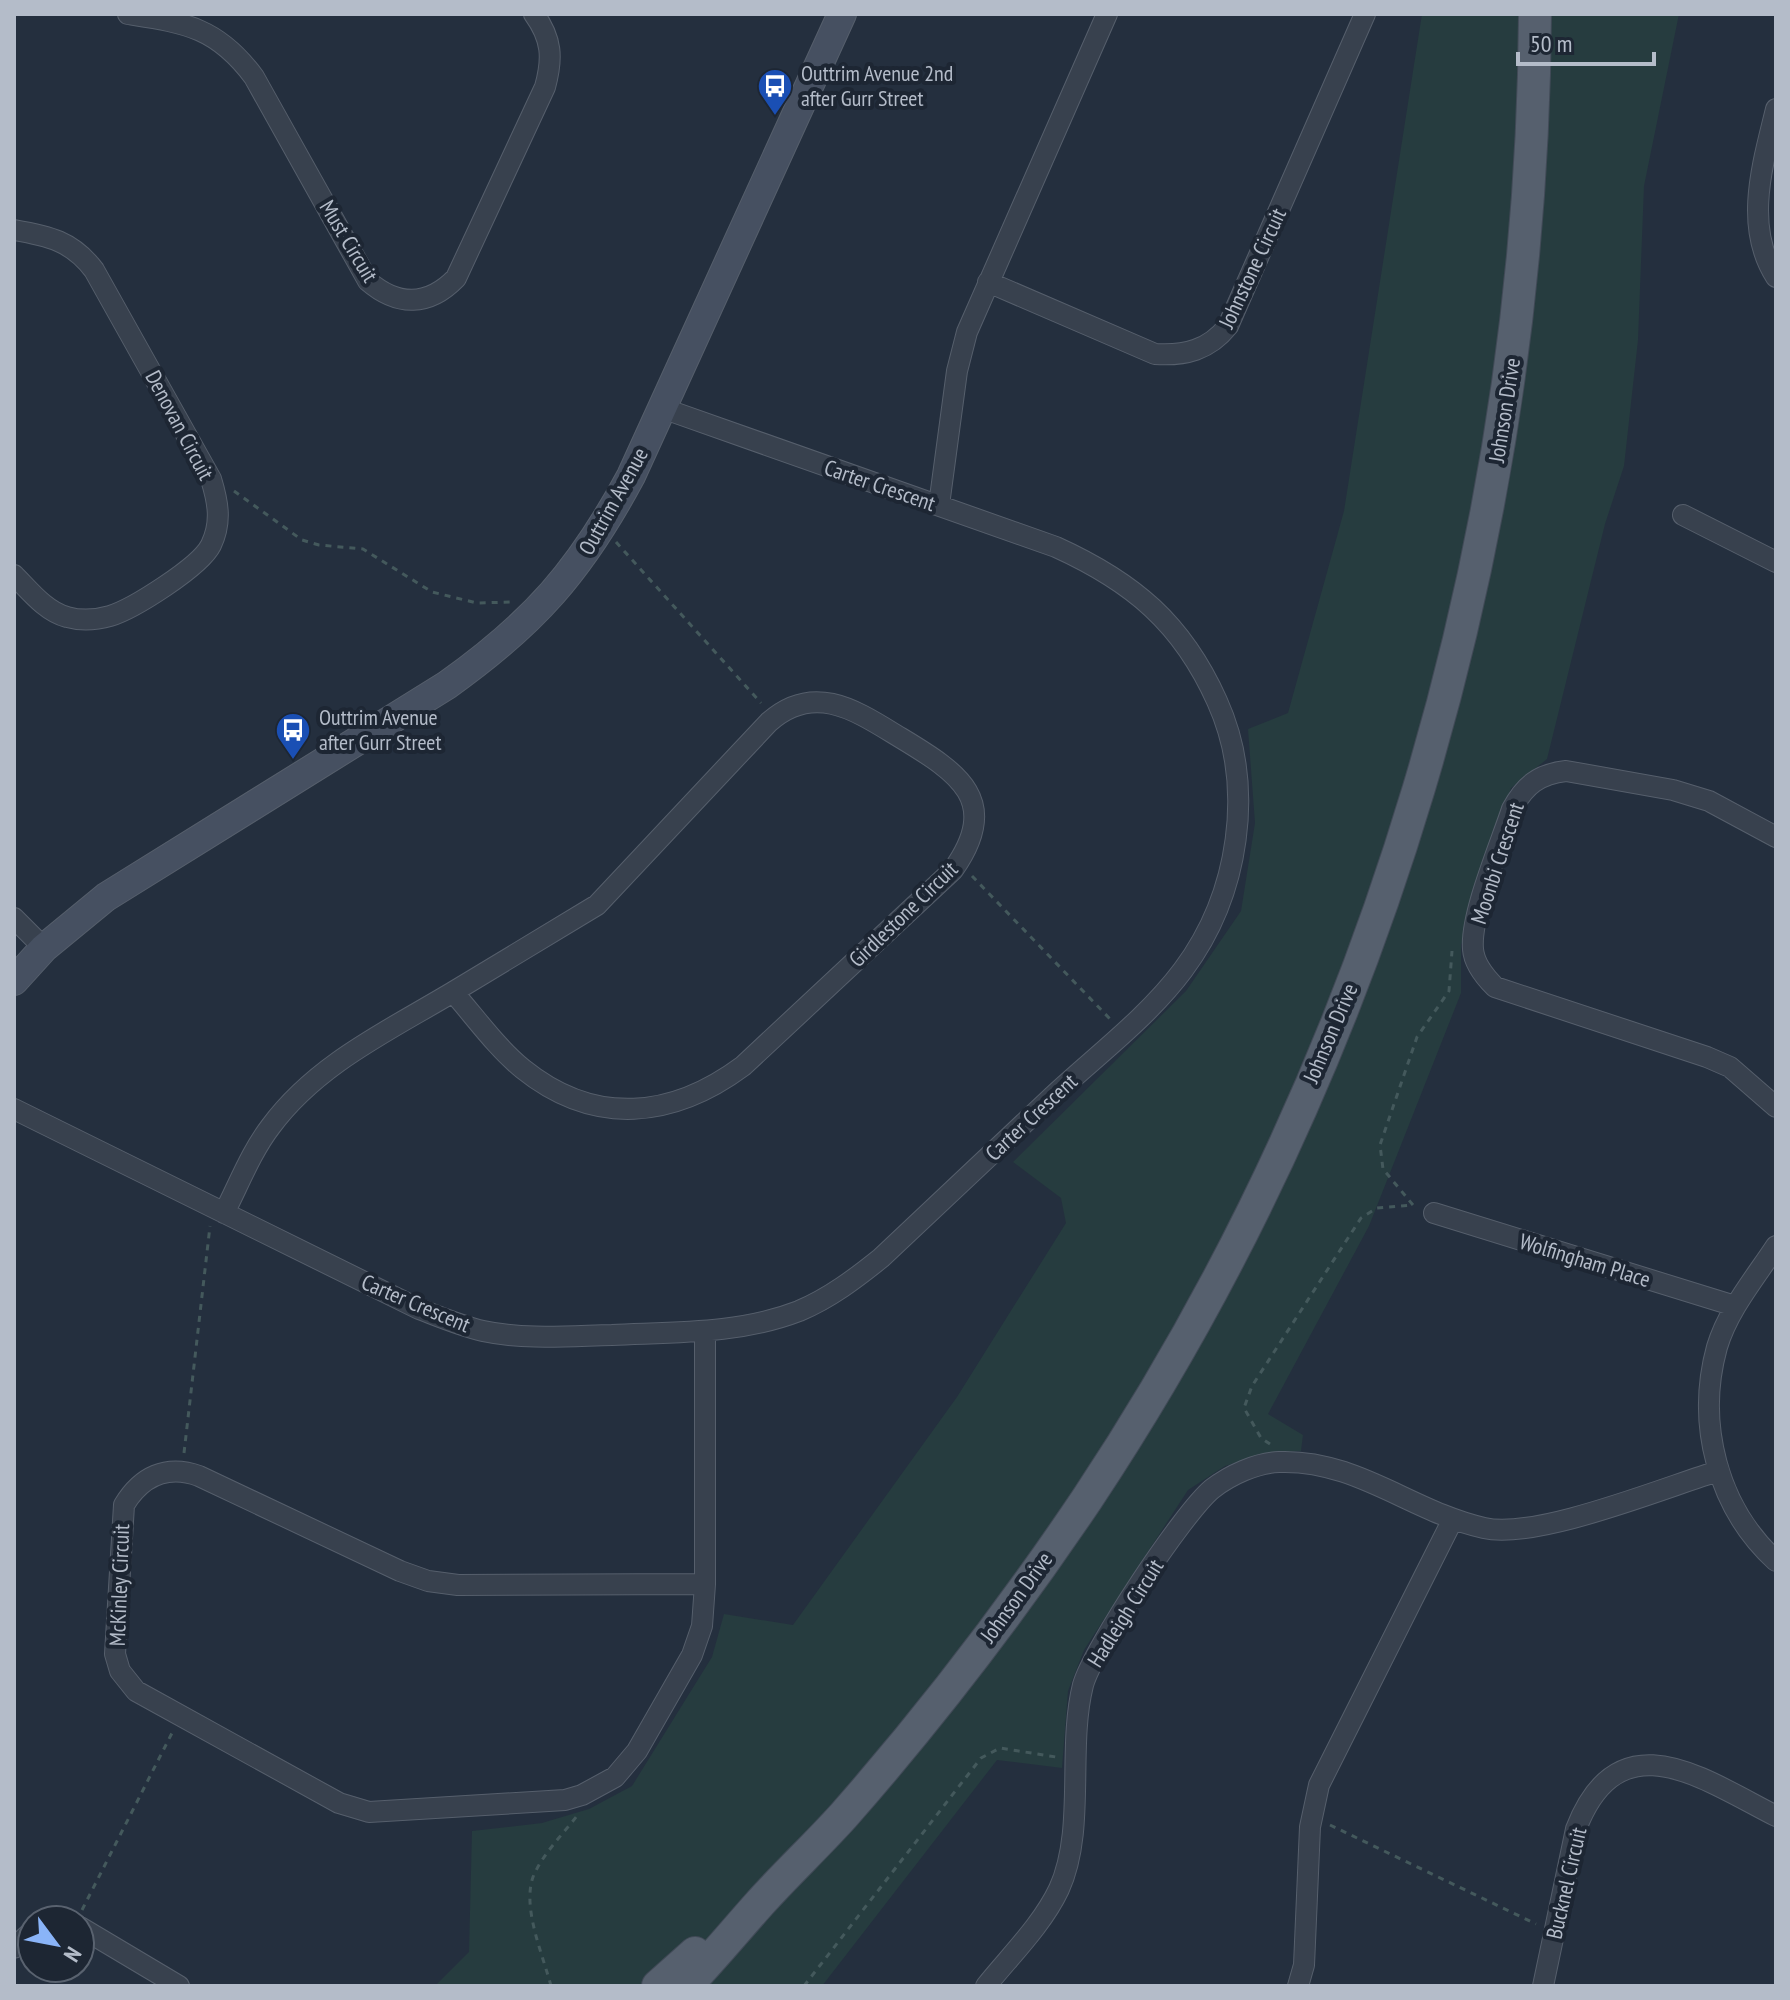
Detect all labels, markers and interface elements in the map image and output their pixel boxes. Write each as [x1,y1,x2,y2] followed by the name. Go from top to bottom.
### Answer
[1518,16,1654,66] scale bar
[1530,28,1572,59] text: 50 m
[801,59,953,112] place label: Outtrim Avenue 2nd after Gurr Street
[756,67,794,117] bus stop icon: Outtrim Avenue 2nd after Gurr Street
[314,195,384,287] street label: Must Circuit
[1212,203,1292,333] street label: Johnstone Circuit
[1482,356,1526,465] street label: Johnson Drive
[139,365,221,485] street label: Denovan Circuit
[572,442,654,560] street label: Outtrim Avenue
[821,453,939,517] street label: Carter Crescent
[319,703,441,756] place label: Outtrim Avenue after Gurr Street
[274,711,312,761] bus stop icon: Outtrim Avenue after Gurr Street
[1464,799,1530,927] street label: Moonbi Crescent
[843,855,963,973] street label: Girdlestone Circuit
[1296,979,1363,1088] street label: Johnson Drive
[979,1067,1083,1167] street label: Carter Crescent
[1516,1227,1654,1293] street label: Wolfingham Place
[357,1268,475,1338] street label: Carter Crescent
[103,1523,135,1647] street label: McKinley Circuit
[973,1546,1058,1649] street label: Johnson Drive
[1081,1554,1169,1672] street label: Hadleigh Circuit
[1540,1824,1592,1942] street label: Bucknel Circuit
[16,1904,96,1984] north arrow
[58,1942,88,1967] text: N

